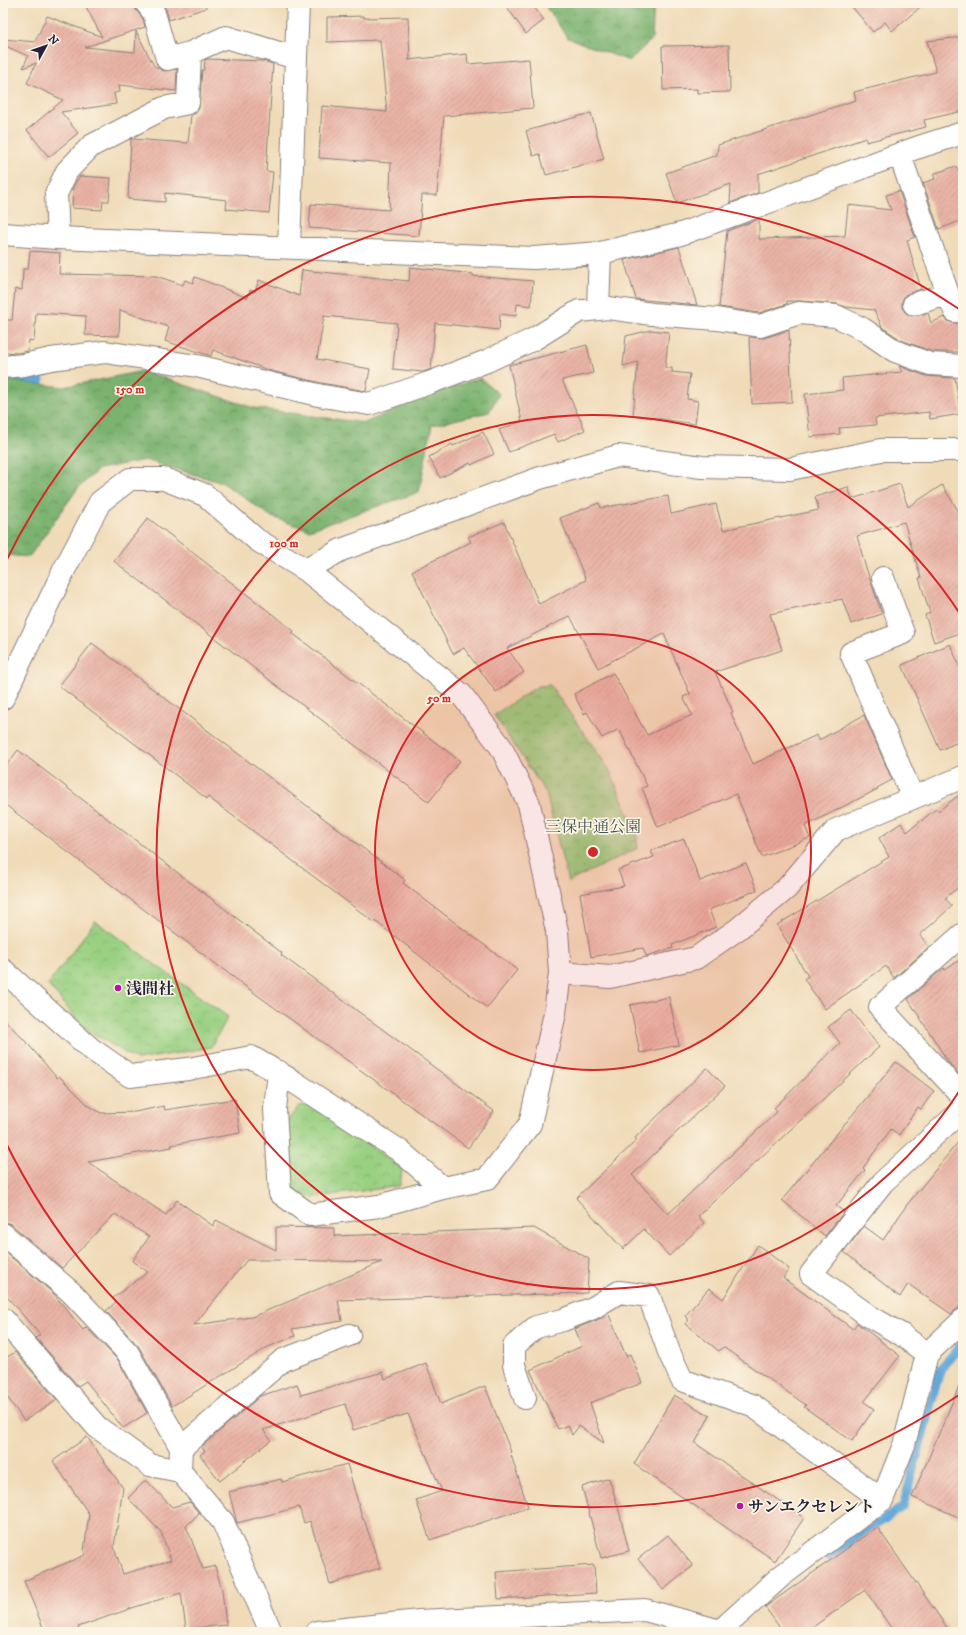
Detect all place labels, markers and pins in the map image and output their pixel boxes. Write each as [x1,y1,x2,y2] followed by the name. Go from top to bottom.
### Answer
[586,845,600,859] centre of rings
[126,979,174,999] place label: 浅間社
[113,983,123,993] marker: 浅間社
[748,1497,875,1517] place label: サンエクセレント
[735,1501,745,1511] marker: サンエクセレント

